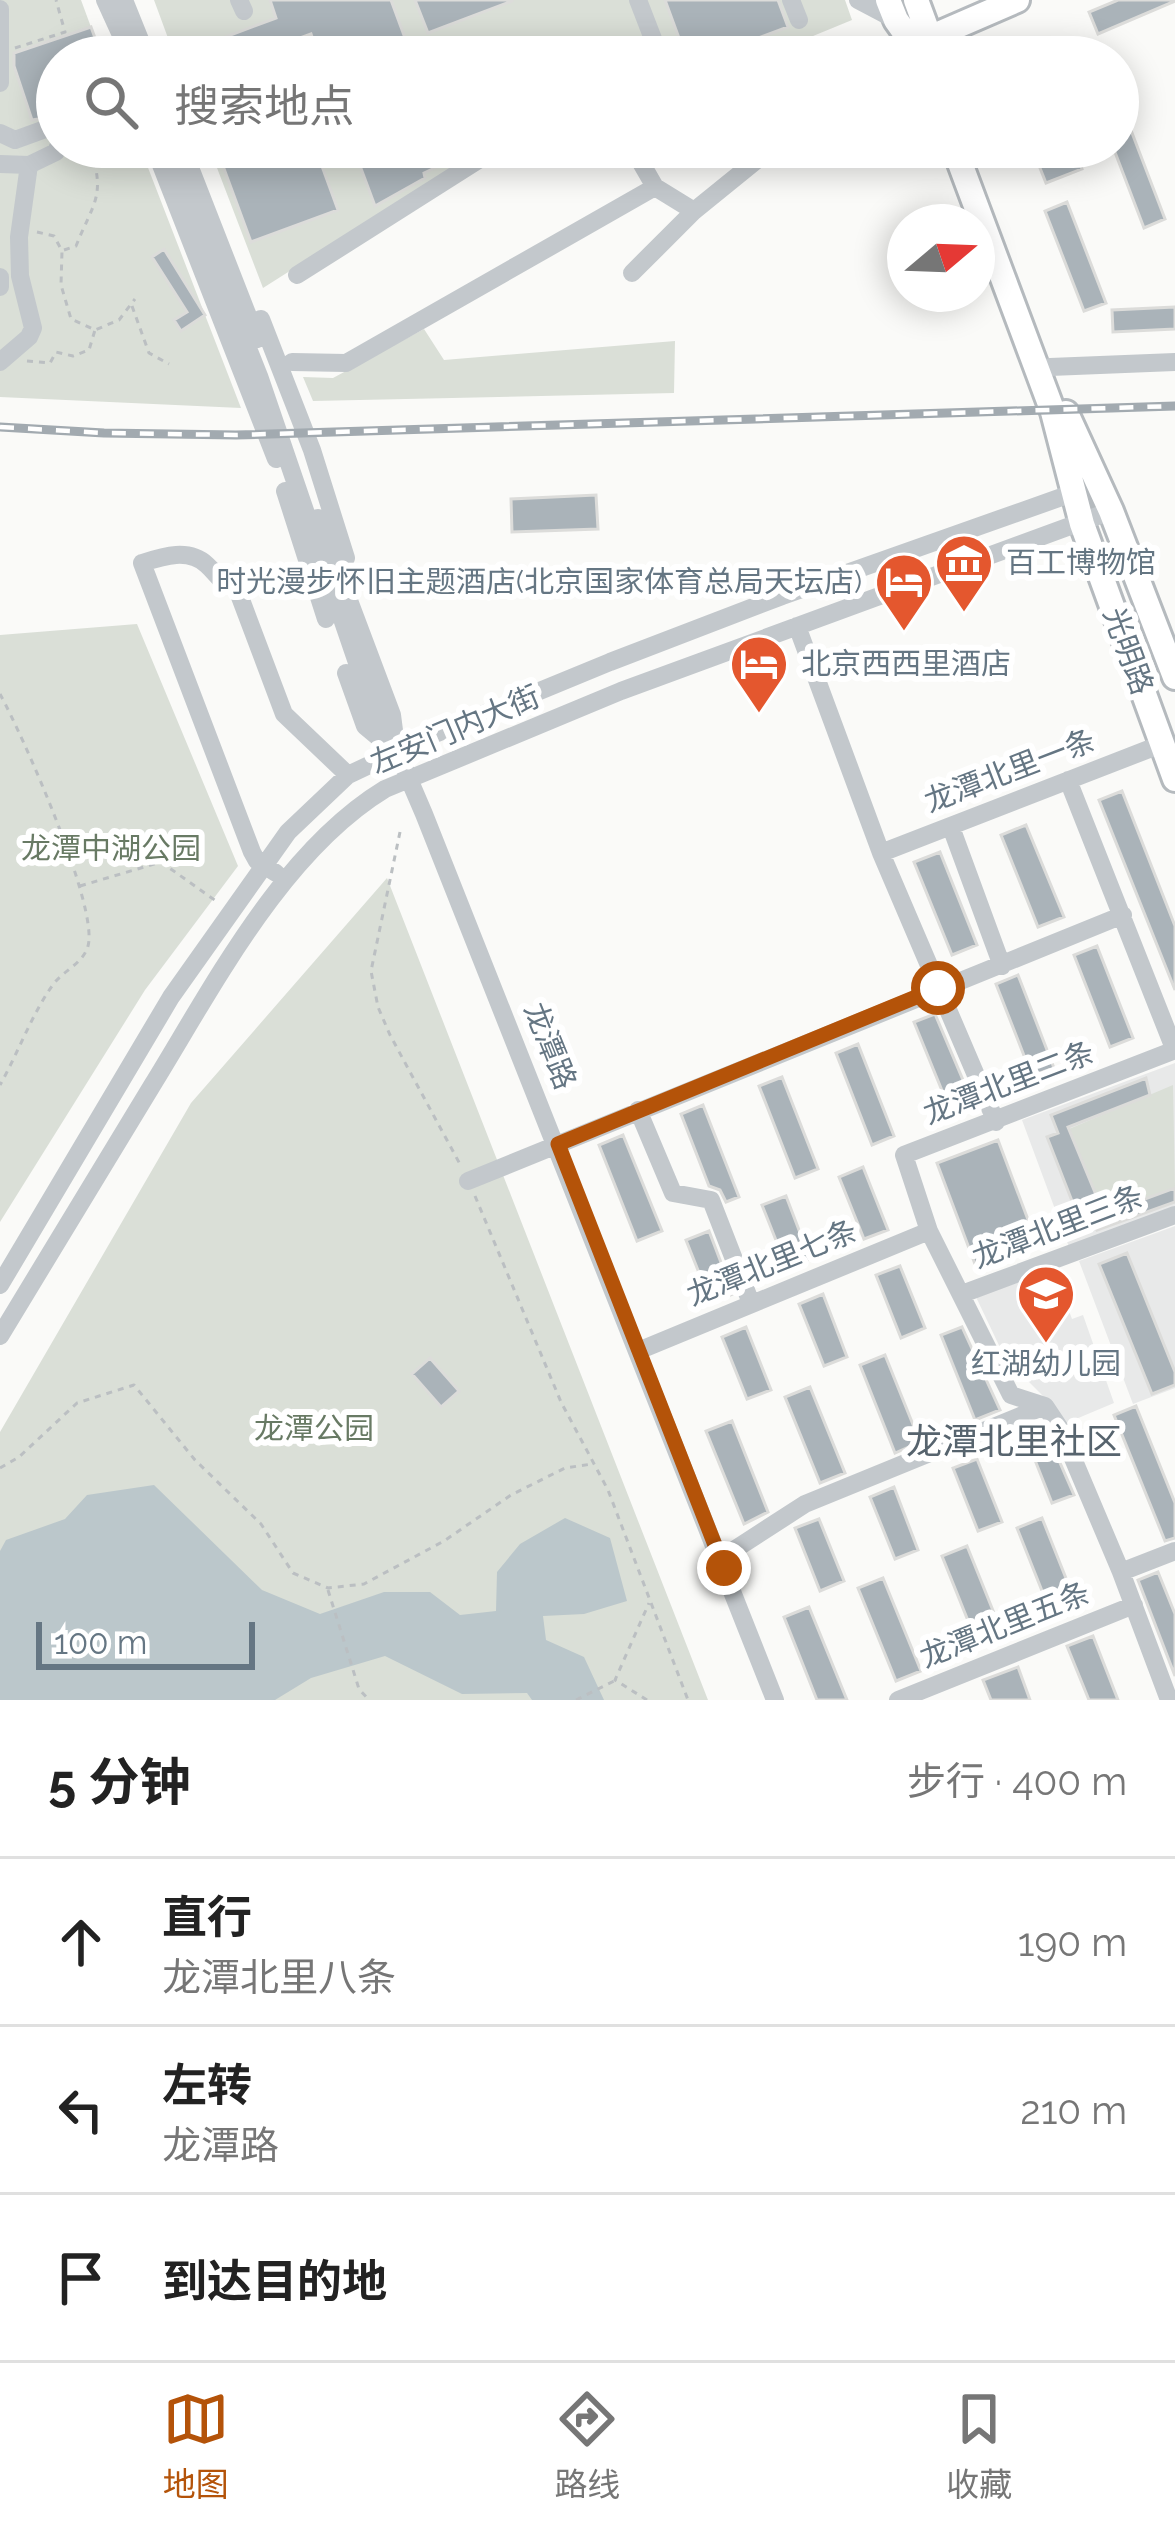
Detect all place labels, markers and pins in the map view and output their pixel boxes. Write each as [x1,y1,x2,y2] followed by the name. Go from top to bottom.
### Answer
[933,532,995,614] museum icon: 百工博物馆
[1006,545,1156,580] place label: 百工博物馆
[873,551,935,633] hotel icon: 时光漫步怀旧主题酒店(北京国家体育总局天坛店)
[216,564,862,599] place label: 时光漫步怀旧主题酒店(北京国家体育总局天坛店)
[728,633,790,715] hotel icon: 北京西西里酒店
[801,646,1011,681] place label: 北京西西里酒店
[1015,1263,1077,1345] school or university icon: 红湖幼儿园
[971,1346,1121,1381] place label: 红湖幼儿园

